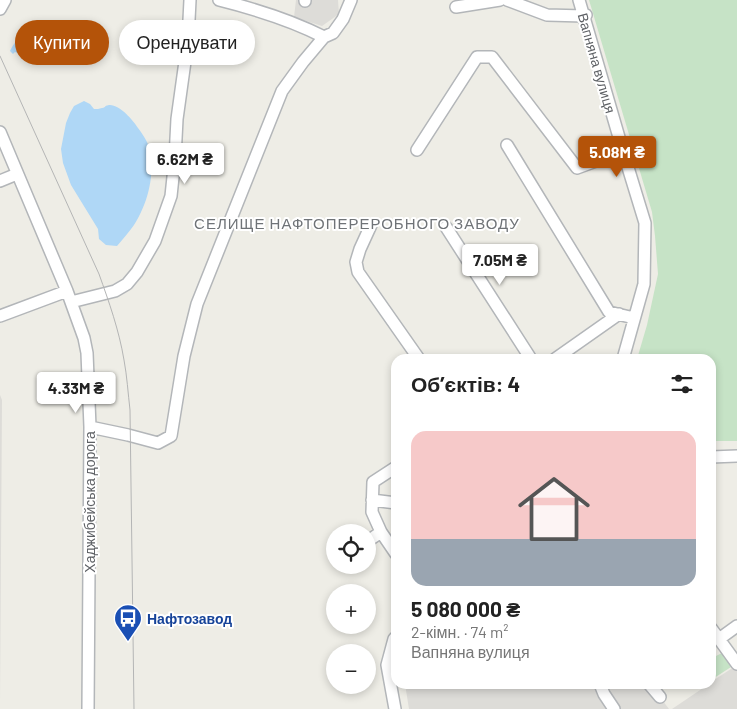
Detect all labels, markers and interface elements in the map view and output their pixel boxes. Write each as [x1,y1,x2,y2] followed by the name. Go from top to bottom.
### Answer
[575,11,619,115] street label: Вапняна вулиця
[15,20,109,65] chip: Купити
[119,20,255,65] chip: Орендувати
[571,136,663,178] pin: 5.08M ₴
[139,142,231,185] pin: 6.62M ₴
[589,142,645,161] text: 5.08M ₴
[157,149,213,168] text: 6.62M ₴
[194,214,520,232] district label: СЕЛИЩЕ НАФТОПЕРЕРОБНОГО ЗАВОДУ
[454,244,546,286] pin: 7.05M ₴
[473,250,527,269] text: 7.05M ₴
[668,370,696,398] icon: filters
[411,371,520,396] text: Об’єктів: 4
[30,372,122,414] pin: 4.33M ₴
[48,378,104,397] text: 4.33M ₴
[81,431,98,573] street label: Хаджибейська дорога
[509,464,599,554] icon: home
[326,524,376,694] map controls
[326,524,376,574] button: locate
[326,584,376,634] button: +
[411,596,520,621] text: 5 080 000 ₴
[113,603,143,642] bus stop icon: Нафтозавод
[147,610,232,627] place label: Нафтозавод
[411,622,509,641] text: 2-кімн. · 74 m²
[411,642,530,661] text: Вапняна вулиця
[326,644,376,694] button: −

